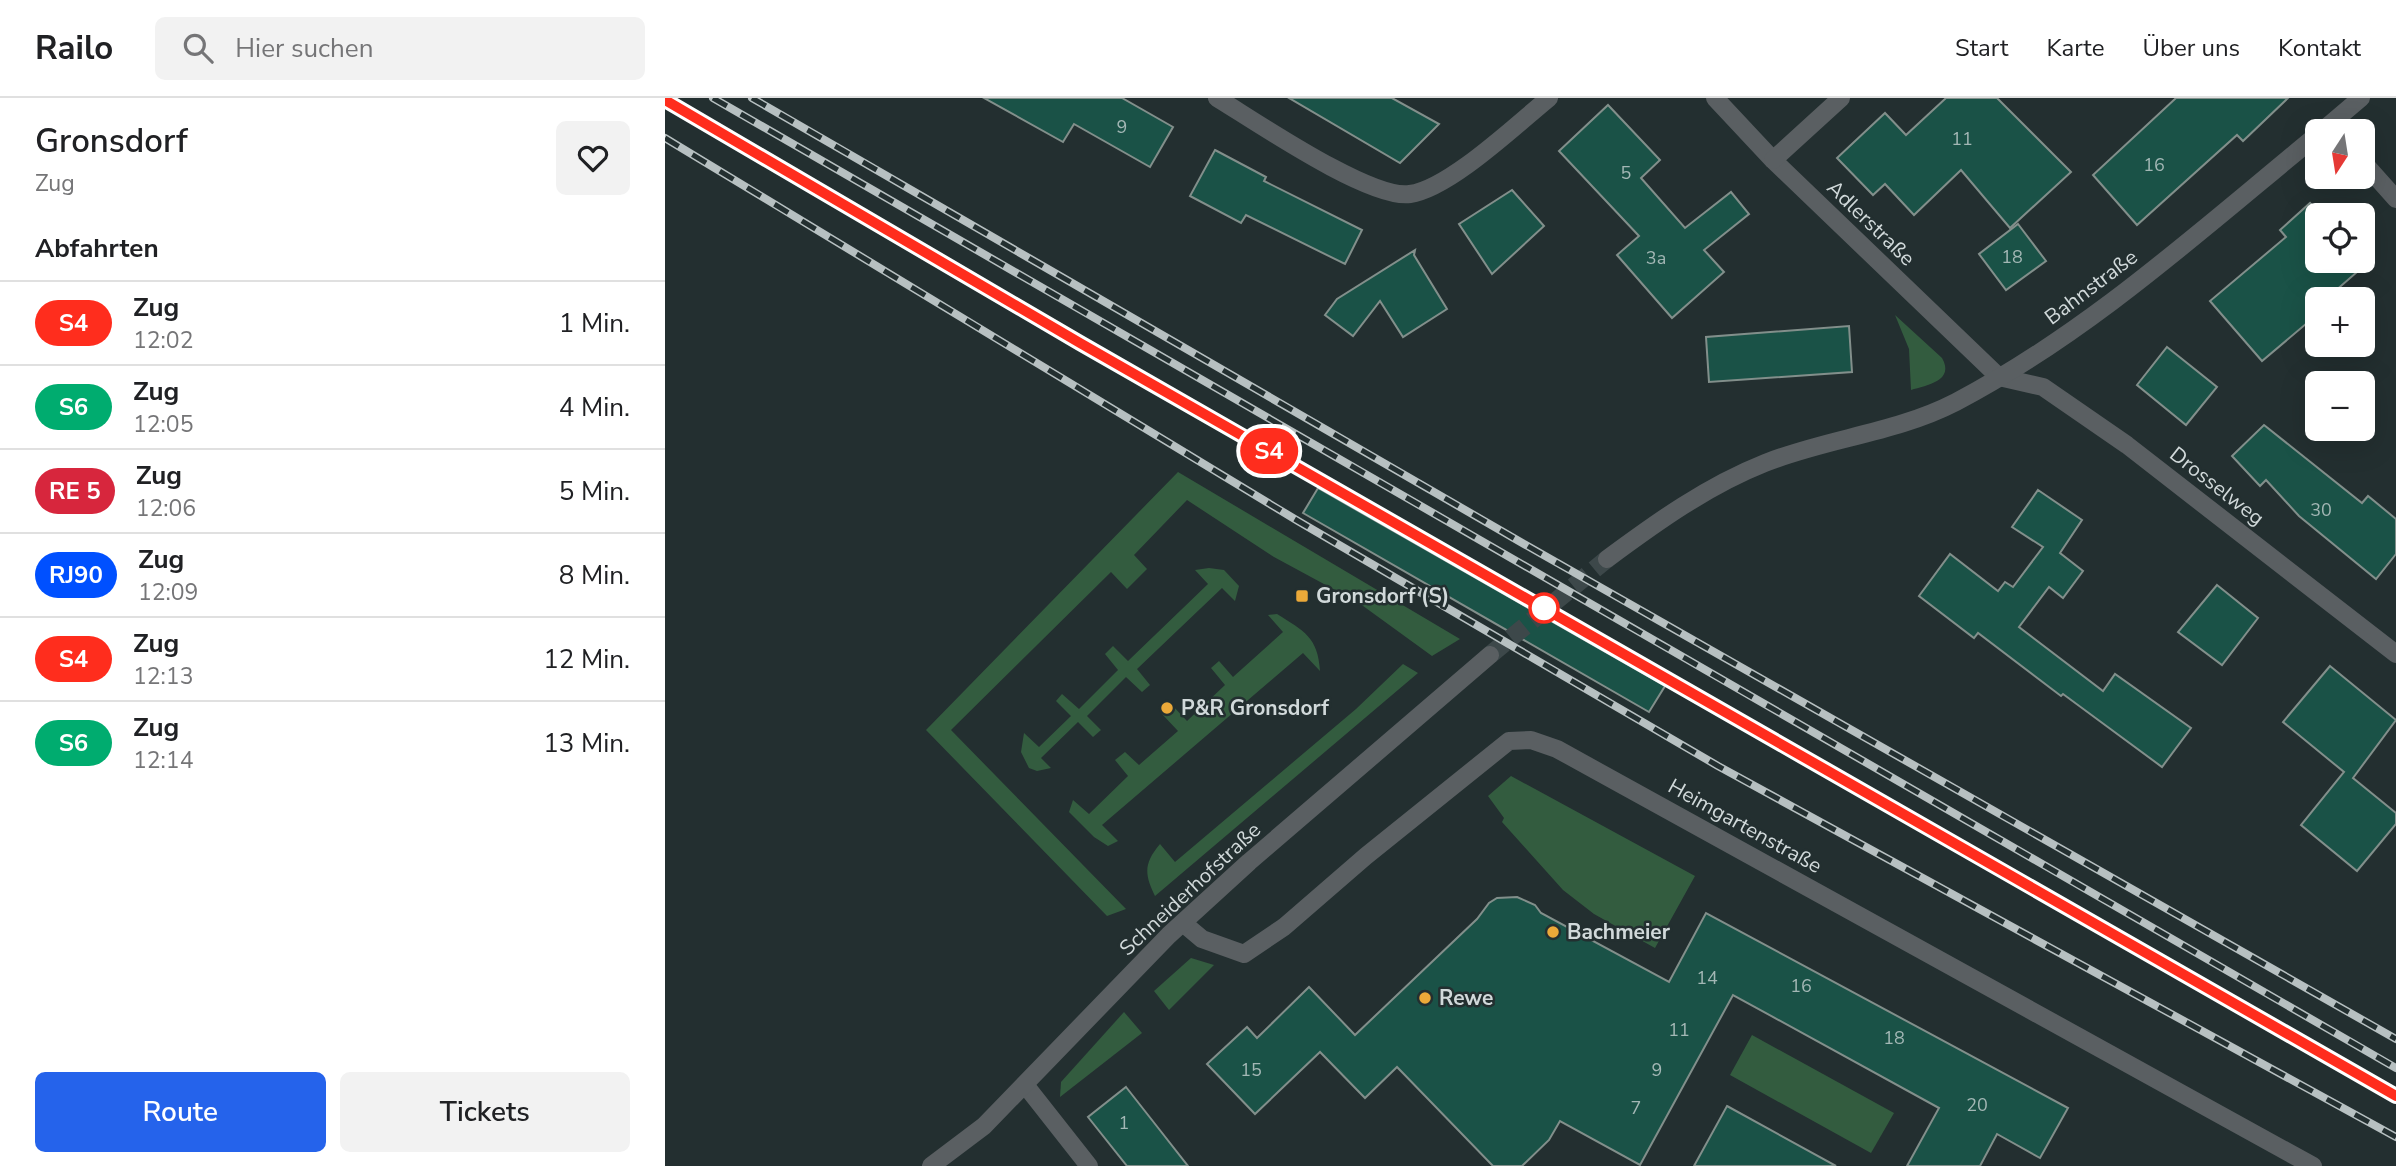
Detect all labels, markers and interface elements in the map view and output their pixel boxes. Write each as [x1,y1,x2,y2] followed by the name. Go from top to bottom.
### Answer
[155,17,645,80] search box
[35,26,113,71] text: Railo
[179,29,217,67] icon: search
[235,31,373,66] text: Hier suchen
[1955,32,2008,64] text: Start
[2046,32,2104,64] text: Karte
[2142,32,2240,64] text: Über uns
[2278,32,2361,64] text: Kontakt
[1117,115,1127,139] house number: 9
[35,119,188,164] text: Gronsdorf
[2305,119,2375,189] north arrow
[2305,119,2375,441] map controls
[556,121,630,195] button: heart
[1951,127,1973,151] house number: 11
[2143,153,2165,177] house number: 16
[1621,161,1631,185] house number: 5
[35,168,75,199] text: Zug
[1821,174,1921,272] street label: Adlerstraße
[2305,203,2375,273] button: locate
[35,231,159,266] text: Abfahrten
[2039,243,2143,331] street label: Bahnstraße
[2001,245,2023,269] house number: 18
[1646,246,1666,270] house number: 3a
[2305,287,2375,357] button: +
[133,290,179,325] text: Zug
[559,306,630,341] text: 1 Min.
[59,307,88,339] text: S4
[133,325,193,356] text: 12:02
[2305,371,2375,441] button: −
[133,374,179,409] text: Zug
[559,390,630,425] text: 4 Min.
[59,391,88,423] text: S6
[133,409,193,440] text: 12:05
[1237,428,1301,474] line badge: S4
[1254,435,1284,467] text: S4
[2164,440,2270,532] street label: Drosselweg
[136,458,182,493] text: Zug
[559,474,630,509] text: 5 Min.
[49,475,101,507] text: RE 5
[136,493,196,524] text: 12:06
[2310,498,2332,522] house number: 30
[138,542,184,577] text: Zug
[559,558,630,593] text: 8 Min.
[49,559,103,591] text: RJ90
[138,577,198,608] text: 12:09
[1316,582,1449,610] place label: Gronsdorf (S)
[1294,588,1310,604] marker: Gronsdorf (S)
[1529,593,1559,623] unlabelled marker
[133,626,179,661] text: Zug
[543,642,630,677] text: 12 Min.
[59,643,88,675] text: S4
[133,661,193,692] text: 12:13
[1181,694,1329,722] place label: P&R Gronsdorf
[1159,700,1175,716] marker: P&R Gronsdorf
[133,710,179,745] text: Zug
[543,726,630,761] text: 13 Min.
[59,727,88,759] text: S6
[133,745,193,776] text: 12:14
[1663,772,1827,880] street label: Heimgartenstraße
[1113,816,1267,962] street label: Schneiderhofstraße
[1567,918,1671,946] place label: Bachmeier
[1545,924,1561,940] marker: Bachmeier
[1696,966,1718,990] house number: 14
[1790,974,1812,998] house number: 16
[1439,984,1493,1012] place label: Rewe
[1417,990,1433,1006] marker: Rewe
[1668,1018,1690,1042] house number: 11
[1883,1026,1905,1050] house number: 18
[1240,1058,1262,1082] house number: 15
[1652,1058,1662,1082] house number: 9
[35,1072,326,1152] button: Route
[340,1072,630,1152] button: Tickets
[1966,1093,1988,1117] house number: 20
[1631,1096,1641,1120] house number: 7
[1119,1111,1129,1135] house number: 1

